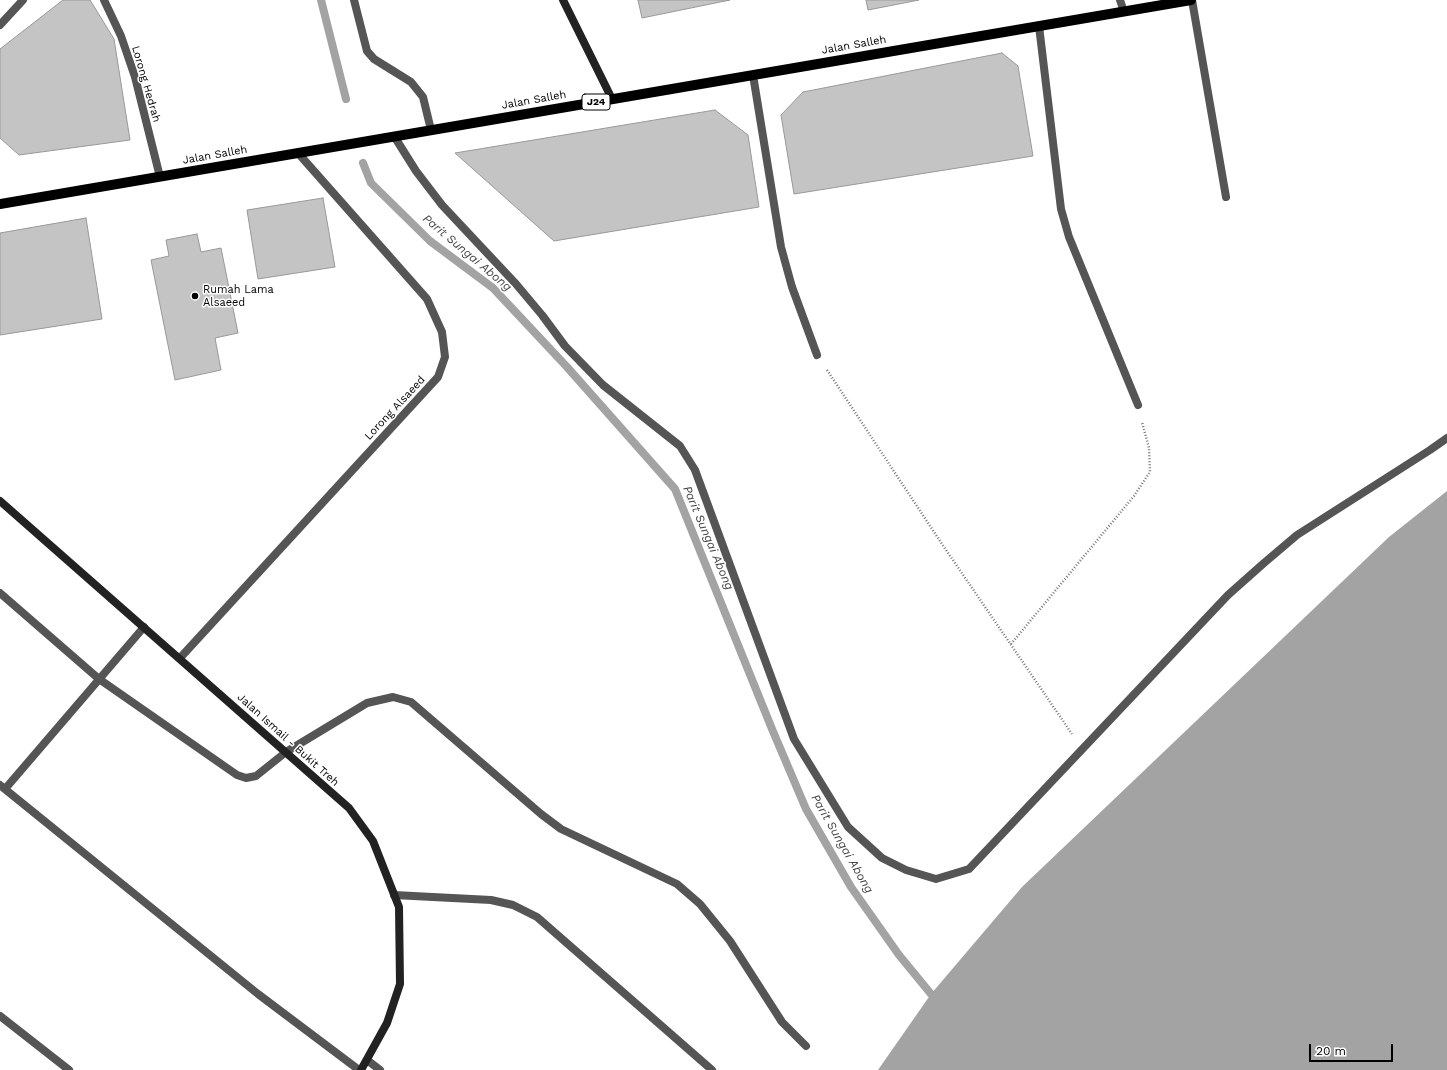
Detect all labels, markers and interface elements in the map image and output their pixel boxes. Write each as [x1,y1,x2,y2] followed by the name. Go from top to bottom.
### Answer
[821,33,887,57] street label: Jalan Salleh
[129,44,163,124] street label: Lorong Hedrah
[501,88,567,112] street label: Jalan Salleh
[582,94,610,110] road number: J24
[182,143,248,167] street label: Jalan Salleh
[420,212,514,294] water label: Parit Sungai Abong
[203,283,274,309] place label: Rumah Lama Alsaeed
[190,291,200,301] marker: Rumah Lama Alsaeed
[362,373,428,443] street label: Lorong Alsaeed
[680,484,736,592] water label: Parit Sungai Abong
[234,691,342,789] street label: Jalan Ismail - Bukit Treh
[808,792,876,896] water label: Parit Sungai Abong
[1311,1036,1395,1062] scale bar
[1316,1044,1346,1058] text: 20 m

